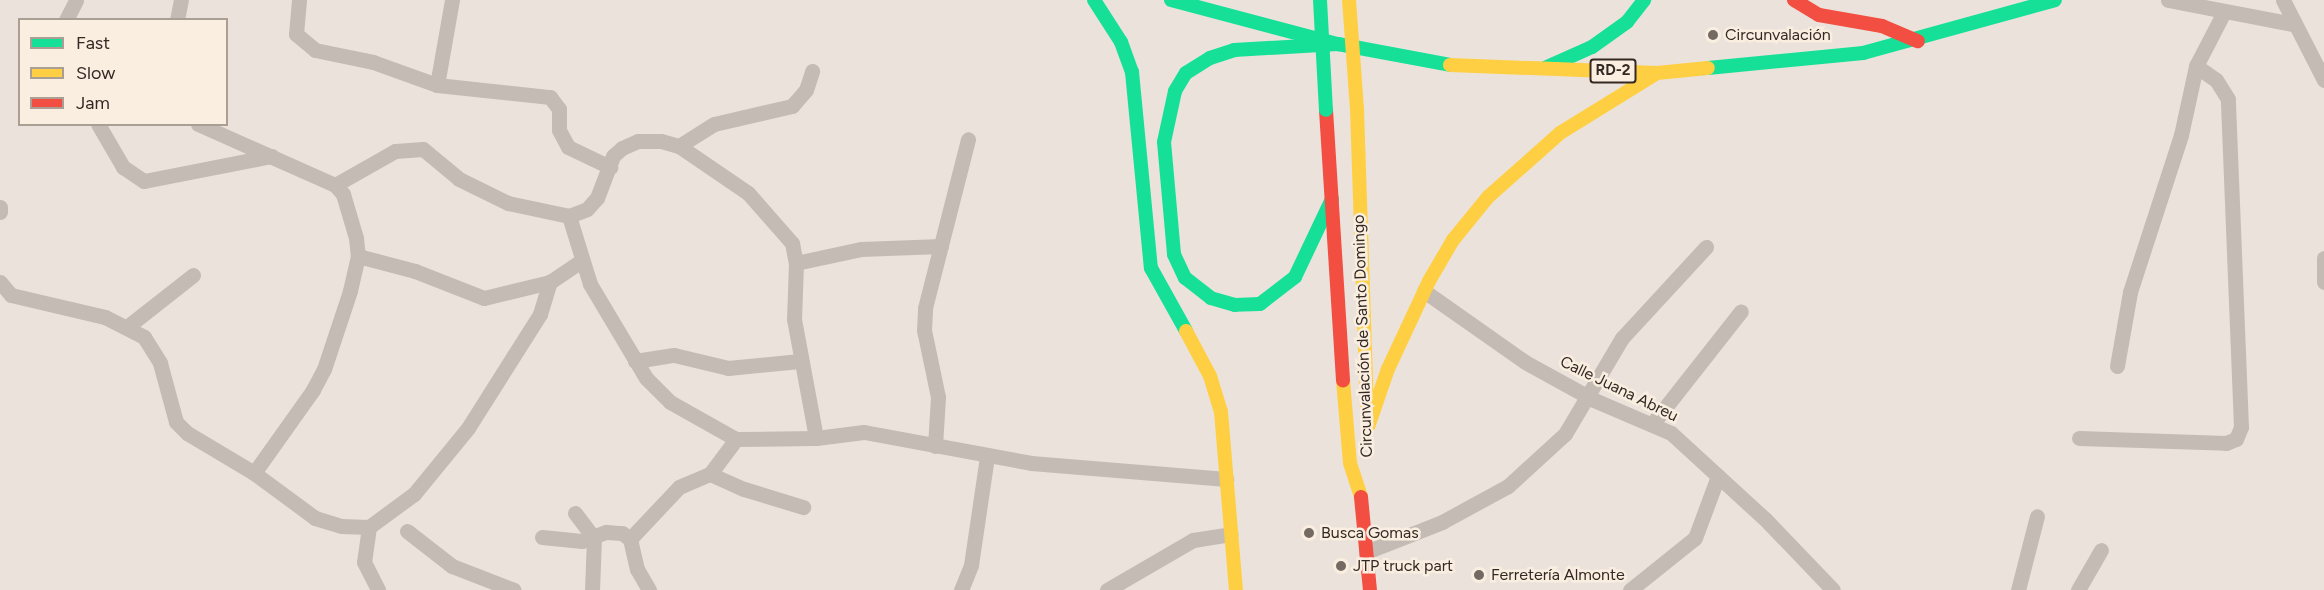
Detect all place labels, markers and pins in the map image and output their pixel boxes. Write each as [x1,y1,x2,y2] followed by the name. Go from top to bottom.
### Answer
[1725,25,1831,45] place label: Circunvalación
[1706,28,1720,42] marker: Circunvalación
[1321,523,1419,543] place label: Busca Gomas
[1302,526,1316,540] marker: Busca Gomas
[1353,556,1453,576] place label: JTP truck part
[1334,559,1348,573] marker: JTP truck part
[1491,565,1625,585] place label: Ferretería Almonte
[1472,568,1486,582] marker: Ferretería Almonte

